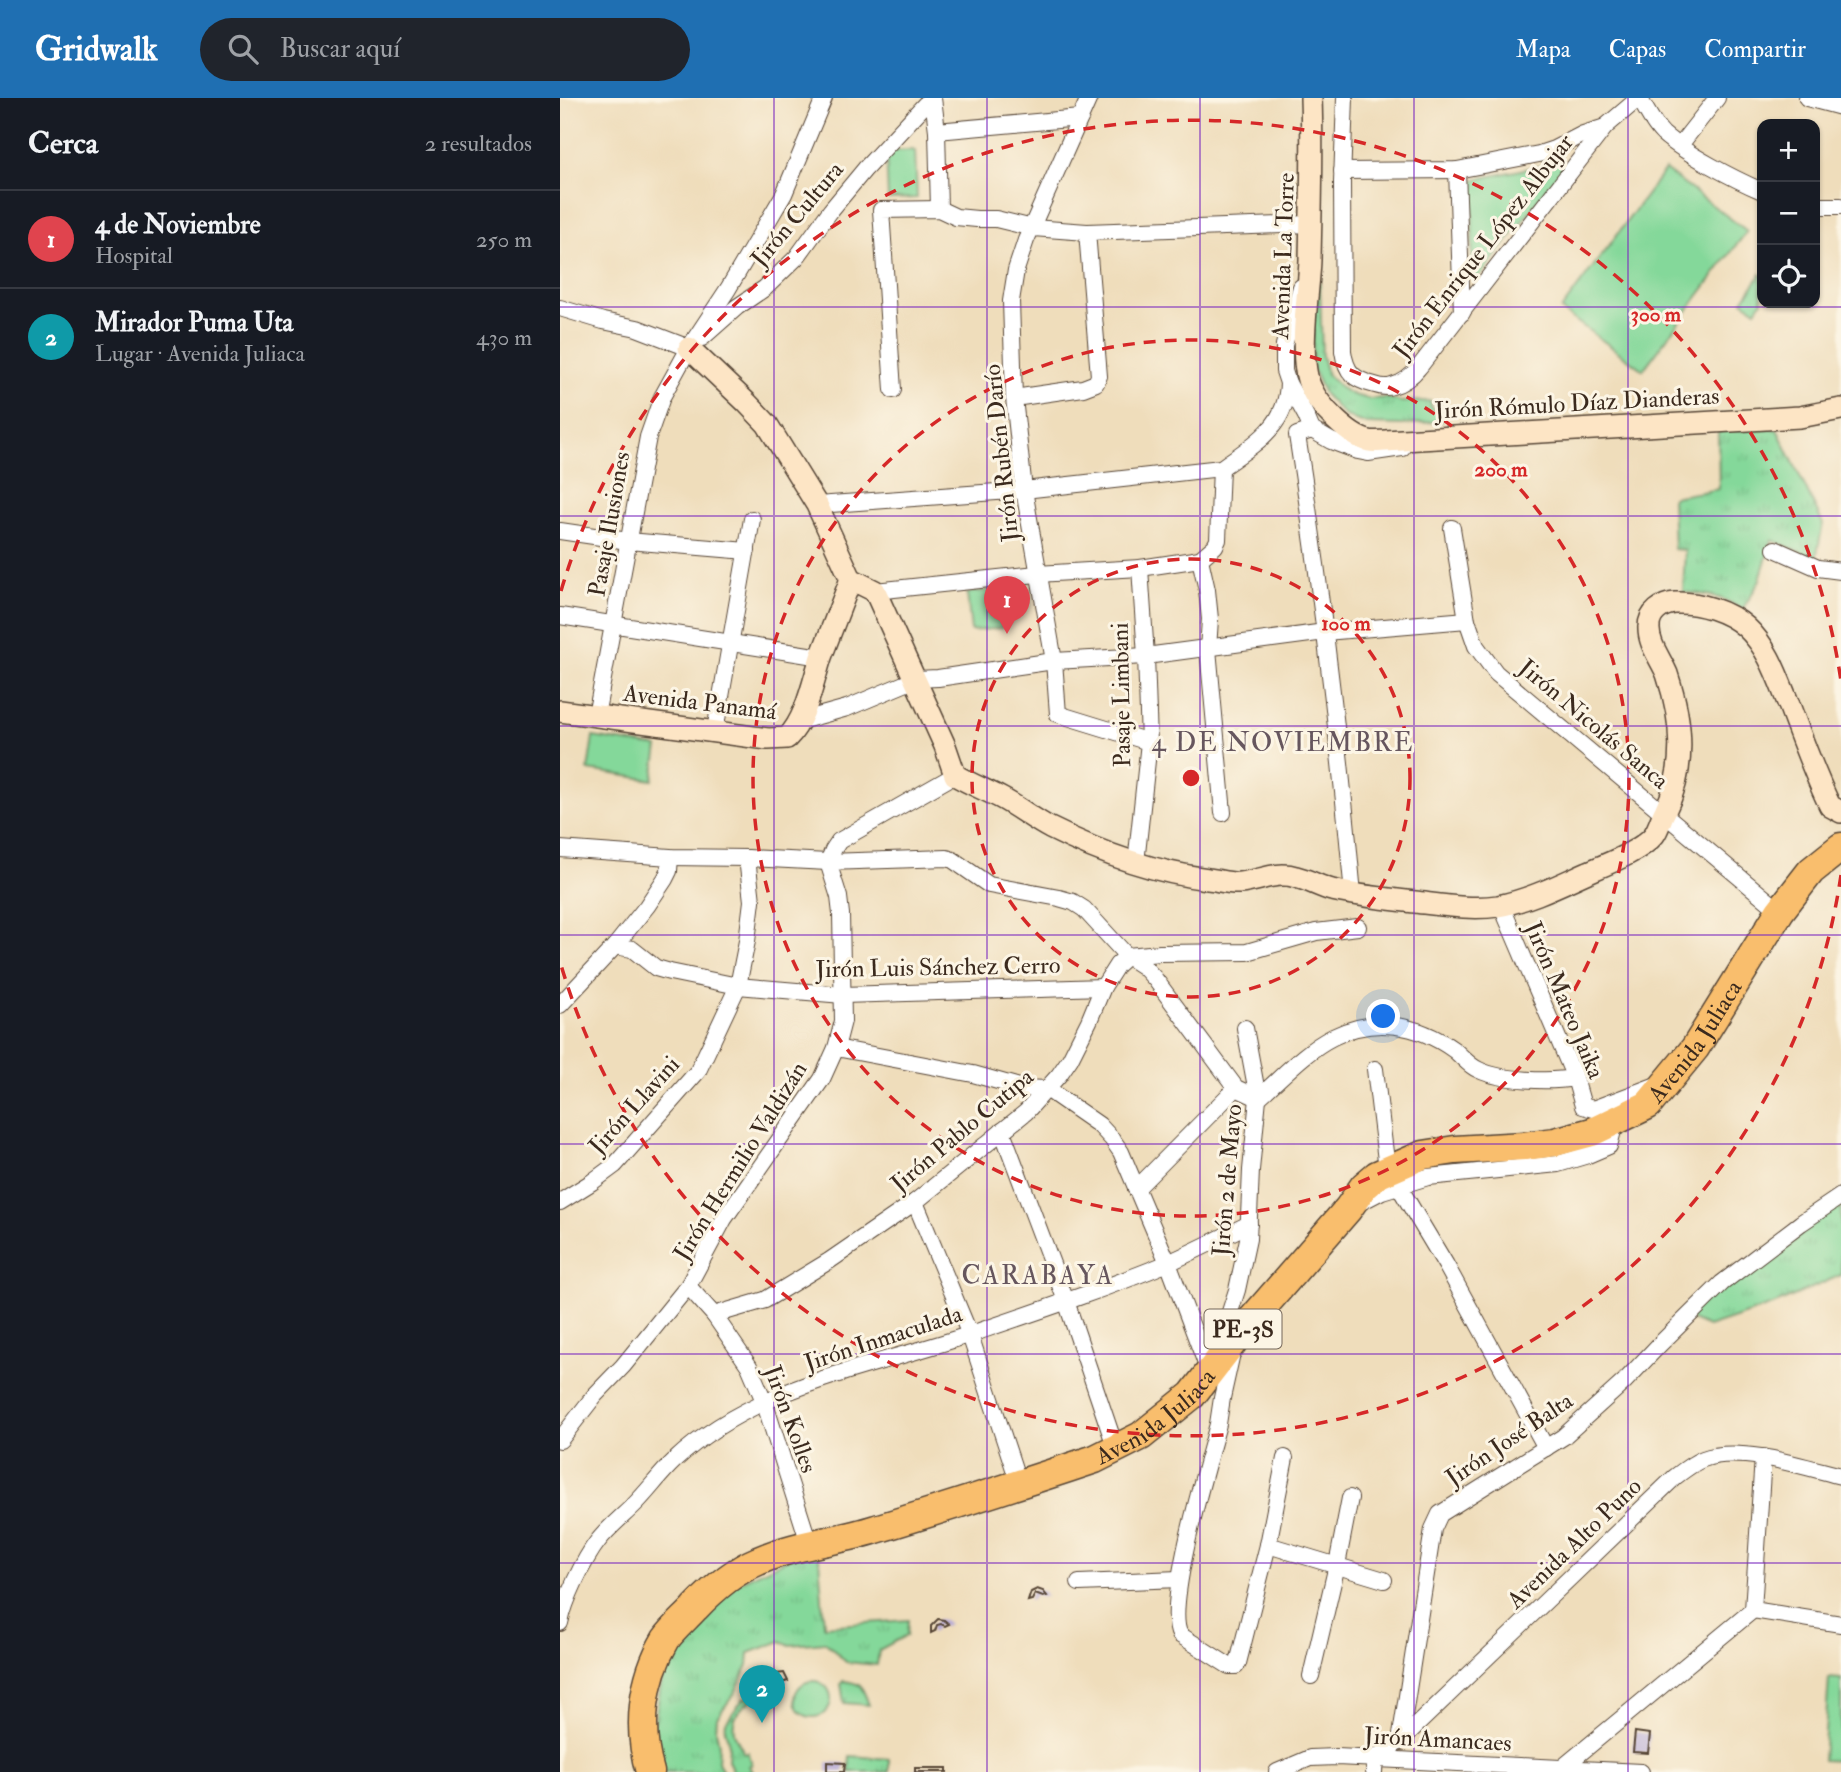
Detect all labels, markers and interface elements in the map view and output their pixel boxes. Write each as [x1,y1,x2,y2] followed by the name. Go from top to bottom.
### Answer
[200,18,690,81] search box
[35,29,158,70] text: Gridwalk
[224,30,262,68] icon: search
[280,33,400,65] text: Buscar aquí
[1516,34,1571,65] text: Mapa
[1609,34,1666,65] text: Capas
[1704,34,1806,65] text: Compartir
[1757,119,1820,308] map controls
[1757,119,1820,182] button: +
[28,125,98,162] text: Cerca
[1386,128,1581,366] street label: Jirón Enrique López Albujar
[425,129,532,158] text: 2 resultados
[744,154,851,274] street label: Jirón Cultura
[1265,172,1302,341] street label: Avenida La Torre
[1757,182,1820,245] button: −
[95,209,261,241] text: 4 de Noviembre
[47,225,55,254] text: 1
[476,225,532,254] text: 250 m
[95,241,173,270] text: Hospital
[1757,245,1820,308] button: locate
[1631,301,1682,328] text: 300 m
[95,307,293,339] text: Mirador Puma Uta
[45,323,57,352] text: 2
[476,323,532,352] text: 430 m
[95,339,305,368] text: Lugar · Avenida Juliaca
[977,363,1026,544] street label: Jirón Rubén Darío
[1433,381,1720,426] street label: Jirón Rómulo Díaz Dianderas
[581,449,638,599] street label: Pasaje Ilusiones
[1475,456,1528,483] text: 200 m
[984,576,1030,634] pin: 1
[1321,610,1372,637] text: 100 m
[1105,622,1138,768] street label: Pasaje Limbani
[1511,652,1676,797] street label: Jirón Nicolás Sanca
[620,678,780,727] street label: Avenida Panamá
[1152,727,1414,759] district label: 4 DE NOVIEMBRE
[1179,766,1203,790] centre of rings
[1517,916,1612,1084] street label: Jirón Mateo Jaika
[814,950,1061,985] street label: Jirón Luis Sánchez Cerro
[1640,974,1750,1110] street label: Avenida Juliaca
[1366,999,1400,1033] your location
[581,1050,687,1162] street label: Jirón Llavini
[666,1056,814,1267] street label: Jirón Hermilio Valdizán
[884,1061,1041,1200] street label: Jirón Pablo Cutipa
[1205,1103,1250,1258] street label: Jirón 2 de Mayo
[961,1260,1115,1292] district label: CARABAYA
[799,1298,967,1379] street label: Jirón Inmaculada
[1204,1310,1282,1348] road number: PE-3S
[756,1360,824,1477] street label: Jirón Kolles
[1089,1362,1223,1473] street label: Avenida Juliaca
[1439,1385,1580,1494] street label: Jirón José Balta
[1500,1471,1648,1616] street label: Avenida Alto Puno
[739,1665,785,1723] pin: 2
[1362,1720,1513,1759] street label: Jirón Amancaes

